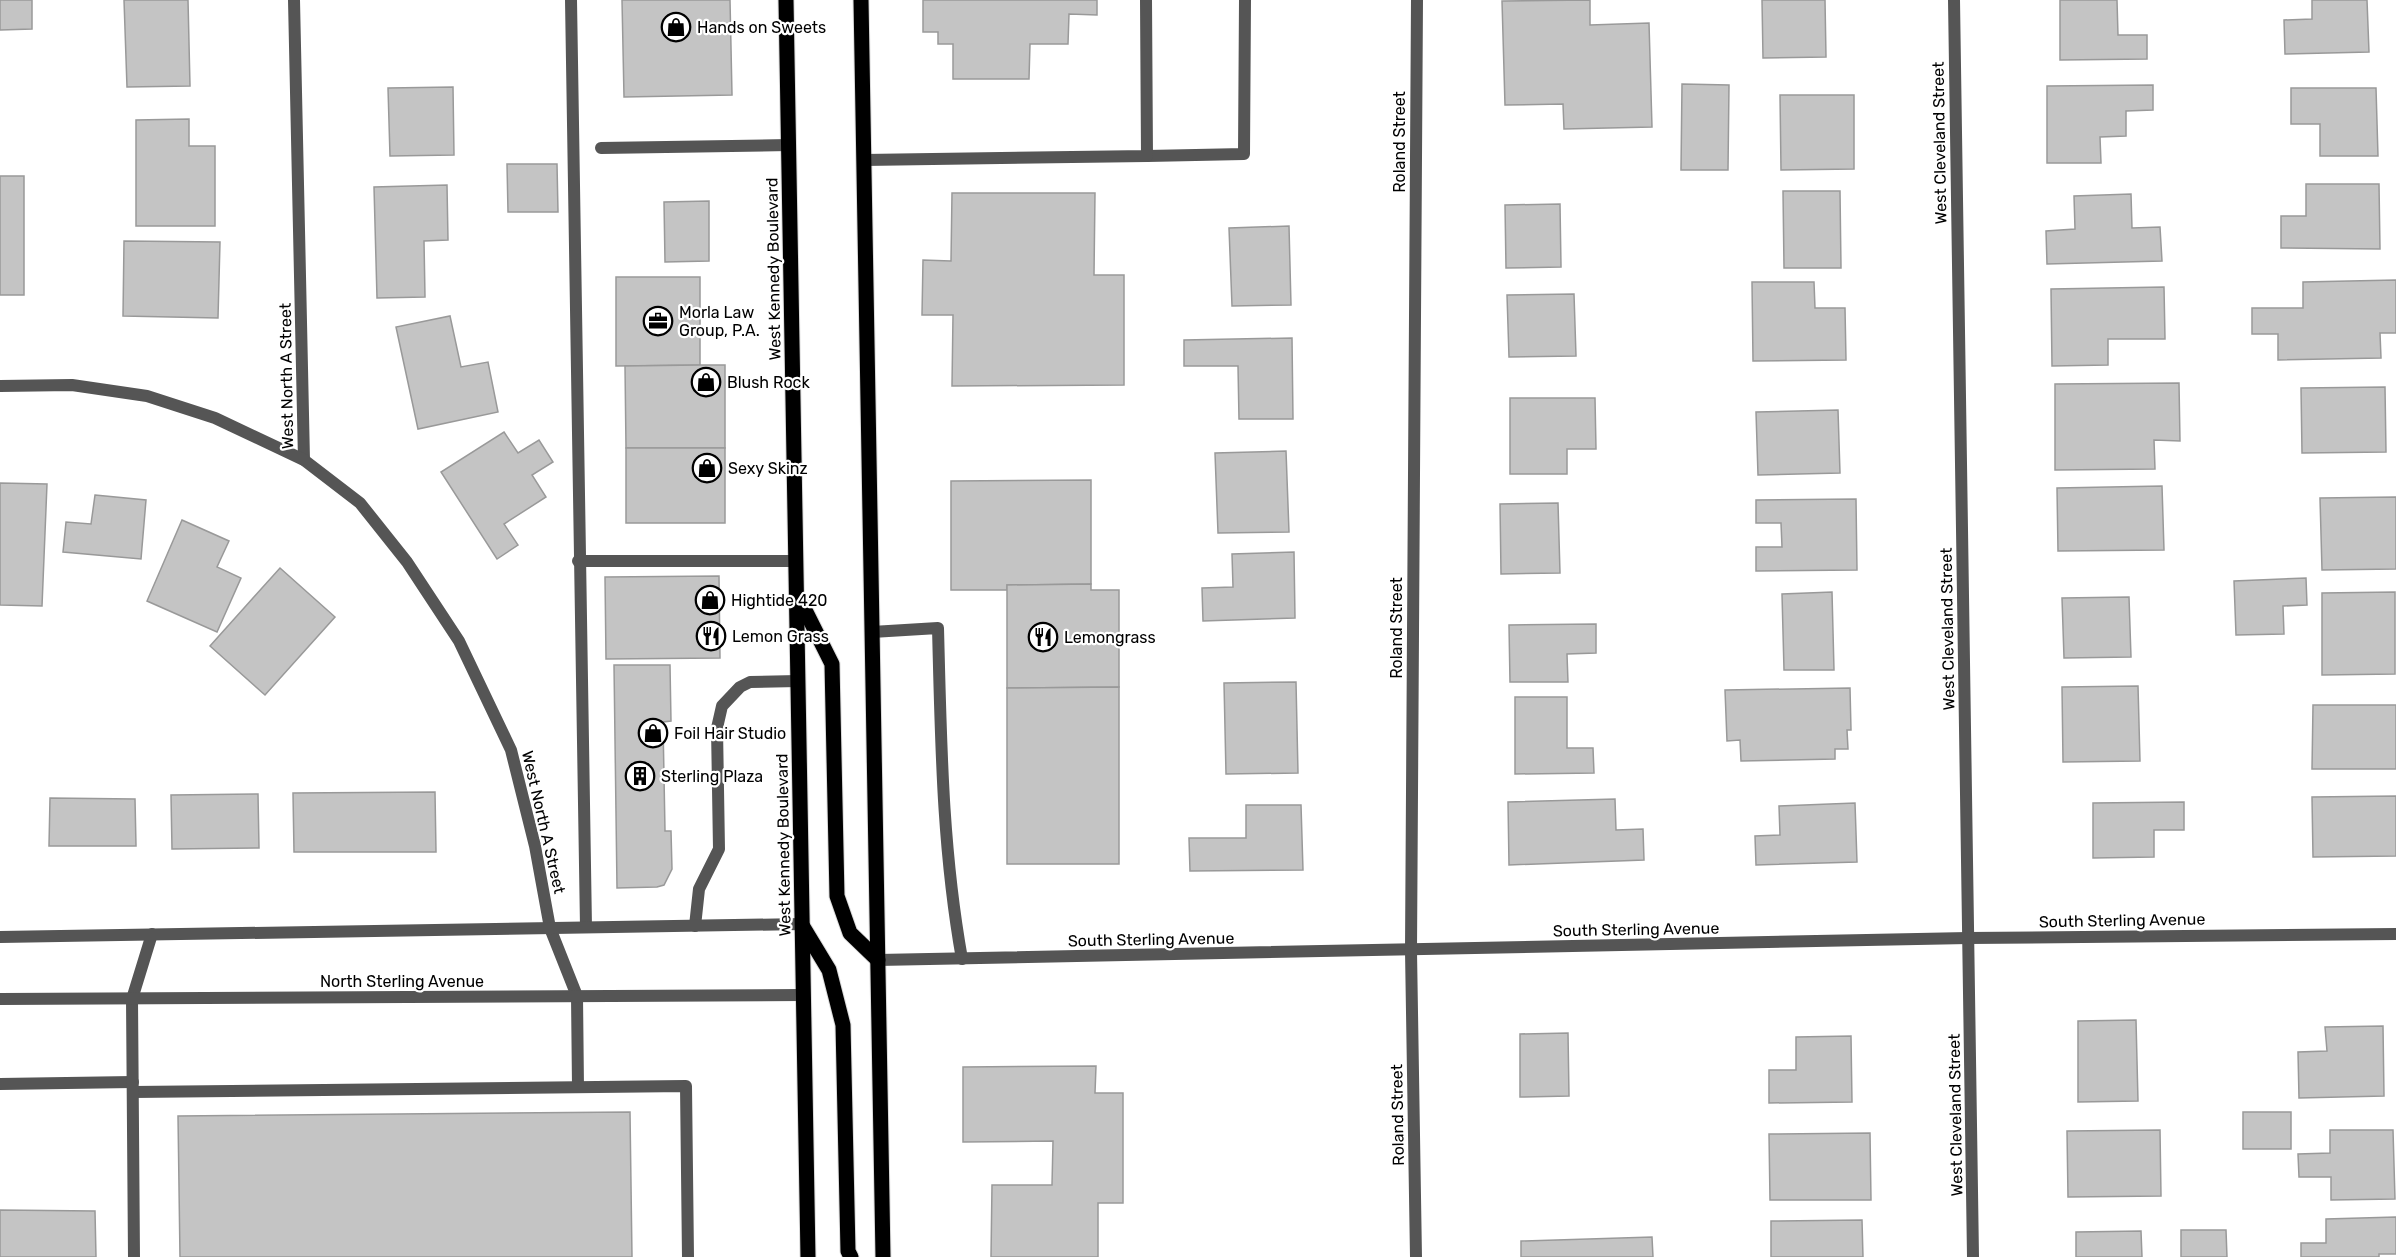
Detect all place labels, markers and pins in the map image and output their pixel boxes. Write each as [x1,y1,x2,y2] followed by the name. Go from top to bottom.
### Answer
[660,11,692,43] shop icon: Hands on Sweets
[697,18,826,37] place label: Hands on Sweets
[679,303,760,340] place label: Morla Law Group, P.A.
[642,305,674,337] office icon: Morla Law Group, P.A.
[690,366,722,398] shop icon: Blush Rock
[727,373,810,392] place label: Blush Rock
[691,452,723,484] shop icon: Sexy Skinz
[728,459,808,478] place label: Sexy Skinz
[694,584,726,616] shop icon: Hightide 420
[731,591,828,610] place label: Hightide 420
[695,620,727,652] restaurant icon: Lemon Grass
[1027,621,1059,653] restaurant icon: Lemongrass
[732,627,829,646] place label: Lemon Grass
[1064,628,1156,647] place label: Lemongrass
[637,717,669,749] shop icon: Foil Hair Studio
[674,724,786,743] place label: Foil Hair Studio
[624,760,656,792] building icon: Sterling Plaza
[661,767,763,786] place label: Sterling Plaza

